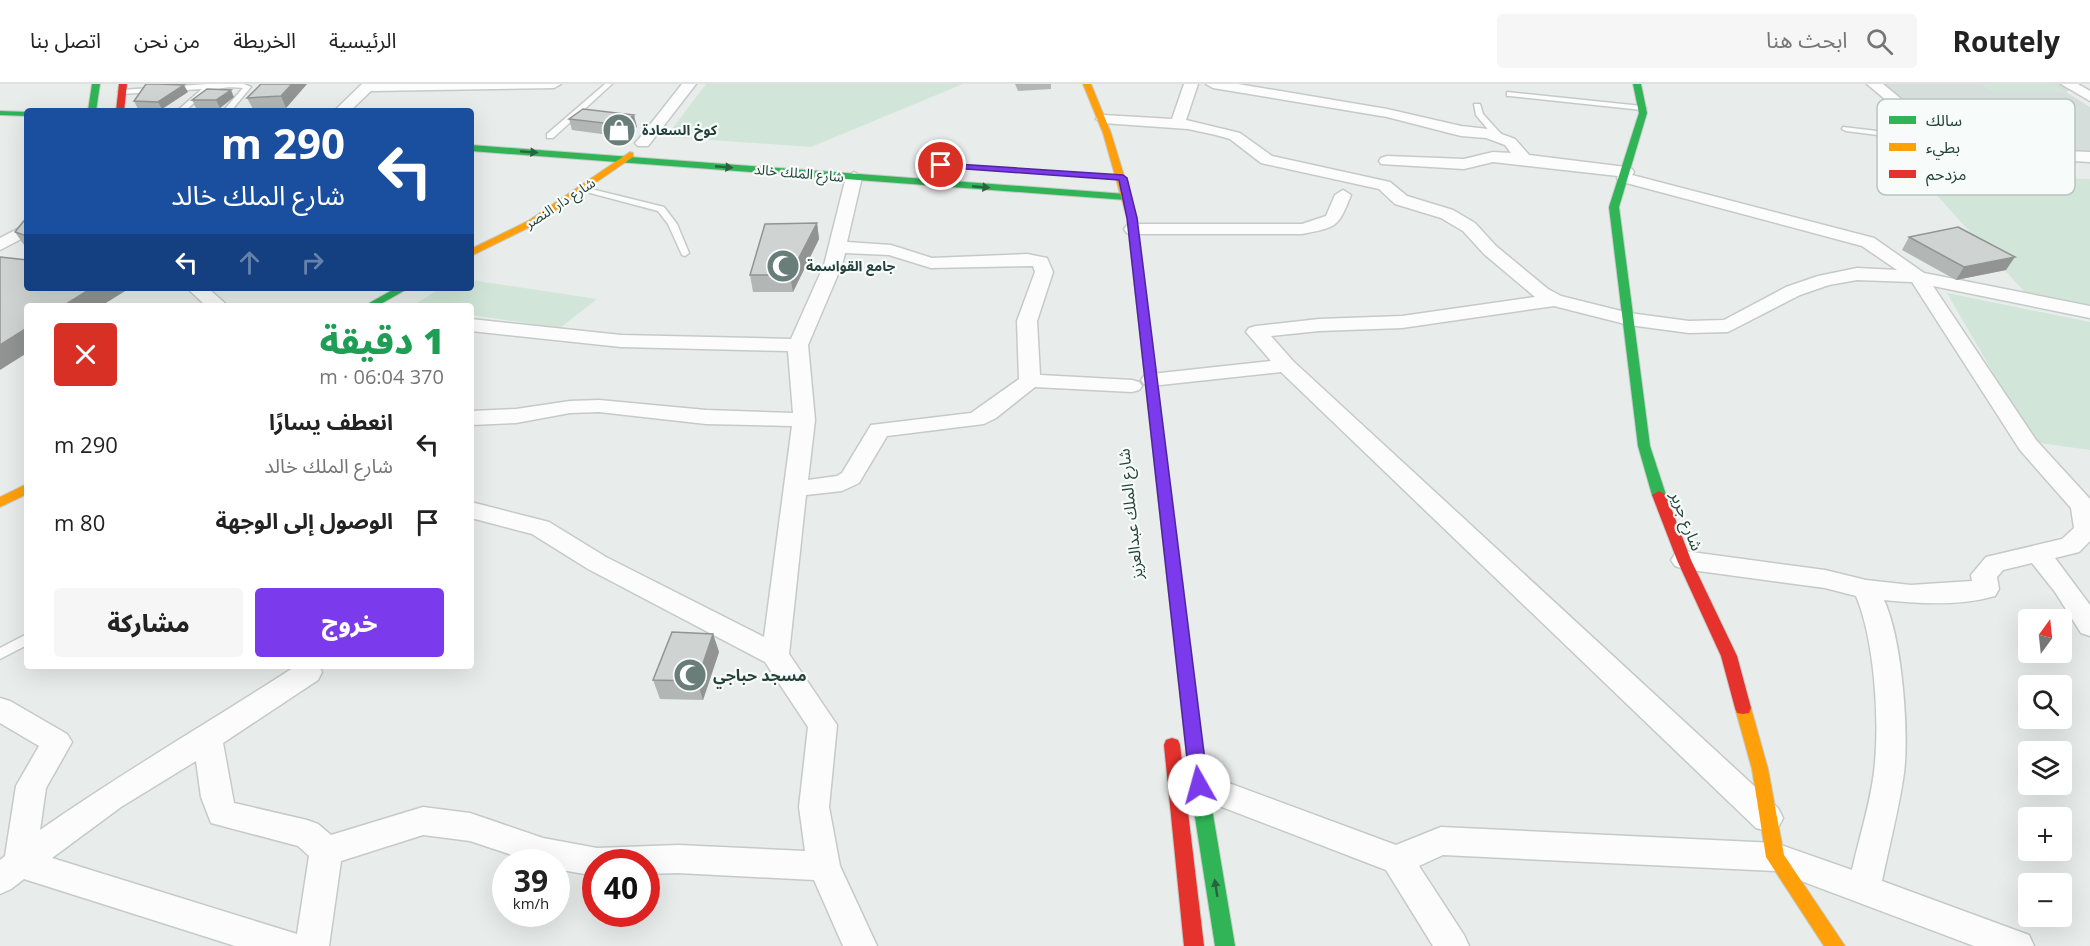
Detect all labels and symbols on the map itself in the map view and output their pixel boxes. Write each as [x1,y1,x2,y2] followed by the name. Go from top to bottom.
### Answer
[1877,99,2075,195] legend
[1926,109,1962,131] text: سالك
[601,112,637,148] shop icon: كوخ السعادة
[642,120,718,141] place label: كوخ السعادة
[1926,136,1960,160] text: بطيء
[915,139,966,190] pin
[520,147,539,157] one-way arrow
[753,159,845,188] street label: شارع الملك خالد
[714,162,733,172] one-way arrow
[1926,163,1966,187] text: مزدحم
[520,173,600,235] street label: شارع دار النصر
[972,182,991,192] one-way arrow
[765,248,801,284] mosque icon: جامع القواسمة
[806,256,896,276] place label: جامع القواسمة
[1112,447,1150,582] street label: شارع الملك عبدالعزيز
[1663,487,1708,554] street label: شارع جرير
[2018,609,2072,663] north arrow
[672,657,708,693] mosque icon: مسجد حباجي
[713,664,807,689] place label: مسجد حباجي
[1167,753,1231,817] position arrow
[582,849,660,927] speed limit sign: 40
[1211,879,1220,898] one-way arrow

